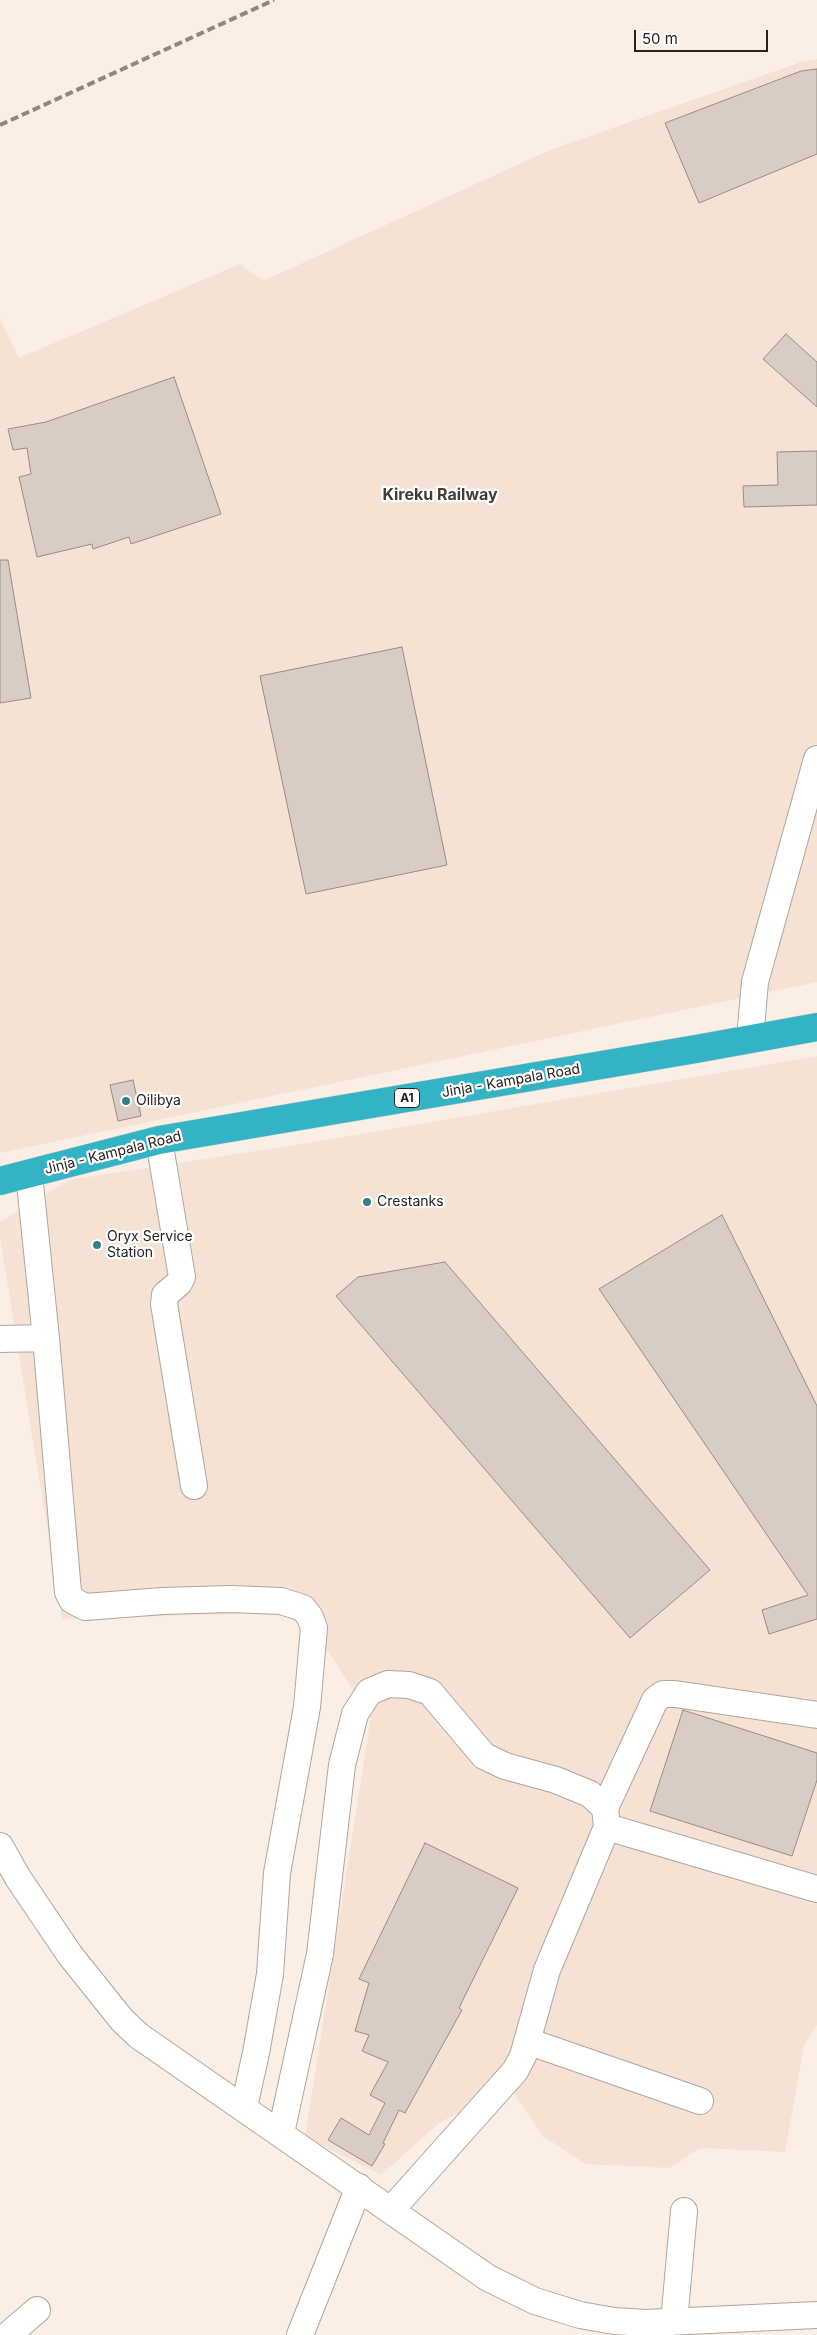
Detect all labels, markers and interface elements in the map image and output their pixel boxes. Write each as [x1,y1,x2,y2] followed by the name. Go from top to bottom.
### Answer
[637,20,771,52] scale bar
[642,29,678,48] text: 50 m
[382,485,498,505] district label: Kireku Railway
[440,1061,582,1101] street label: Jinja - Kampala Road
[394,1088,420,1108] road number: A1
[136,1093,181,1109] place label: Oilibya
[120,1095,132,1107] marker: Oilibya
[43,1128,183,1178] street label: Jinja - Kampala Road
[377,1194,444,1210] place label: Crestanks
[361,1196,373,1208] marker: Crestanks
[107,1229,193,1262] place label: Oryx Service Station
[91,1239,103,1251] marker: Oryx Service Station

